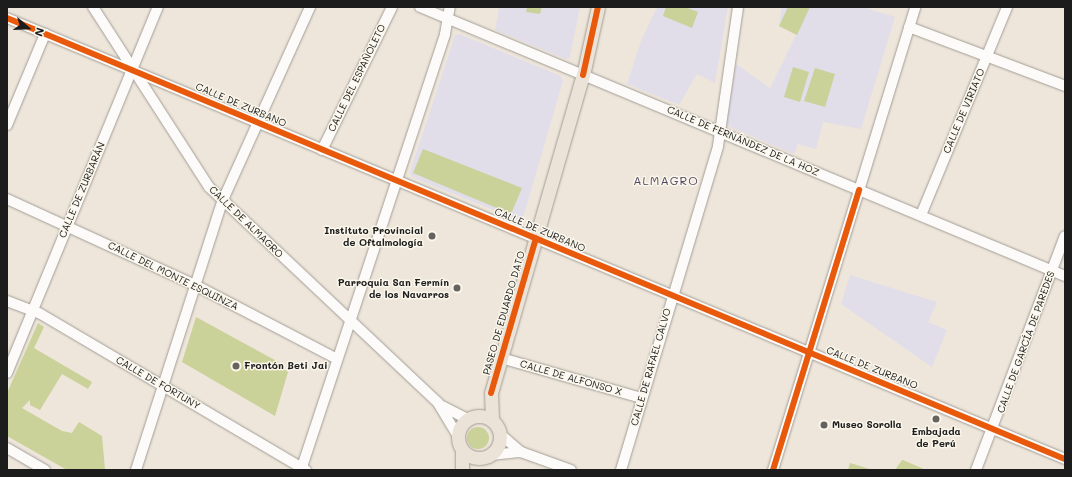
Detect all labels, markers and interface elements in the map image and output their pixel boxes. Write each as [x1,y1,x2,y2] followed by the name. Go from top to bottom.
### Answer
[8,8,48,48] north arrow
[326,22,388,134] street label: CALLE DEL ESPAÑOLETO
[31,26,48,38] text: N
[941,67,987,155] street label: CALLE DE VIRIATO
[194,80,288,130] street label: CALLE DE ZURBANO
[665,103,821,179] street label: CALLE DE FERNÁNDEZ DE LA HOZ
[56,140,108,240] street label: CALLE DE ZURBARÁN
[633,174,699,188] district label: ALMAGRO
[207,184,285,260] street label: CALLE DE ALMAGRO
[493,205,587,255] street label: CALLE DE ZURBANO
[324,224,423,248] place label: Instituto Provincial de Oftalmología
[426,230,438,242] marker: Instituto Provincial de Oftalmología
[106,239,240,313] street label: CALLE DEL MONTE ESQUINZA
[481,250,527,376] street label: PASEO DE EDUARDO DATO
[995,269,1057,415] street label: CALLE DE GARCÍA DE PAREDES
[338,276,449,300] place label: Parroquia San Fermín de los Navarros
[452,283,462,293] marker: Parroquia San Fermín de los Navarros
[628,307,674,427] street label: CALLE DE RAFAEL CALVO
[825,344,919,392] street label: CALLE DE ZURBANO
[114,354,202,412] street label: CALLE DE FORTUNY
[519,358,623,398] street label: CALLE DE ALFONSO X
[244,360,328,372] place label: Frontón Beti Jai
[231,361,241,371] marker: Frontón Beti Jai
[931,414,941,424] marker: Embajada de Perú
[832,419,902,431] place label: Museo Sorolla
[819,420,829,430] marker: Museo Sorolla
[911,425,961,448] place label: Embajada de Perú

